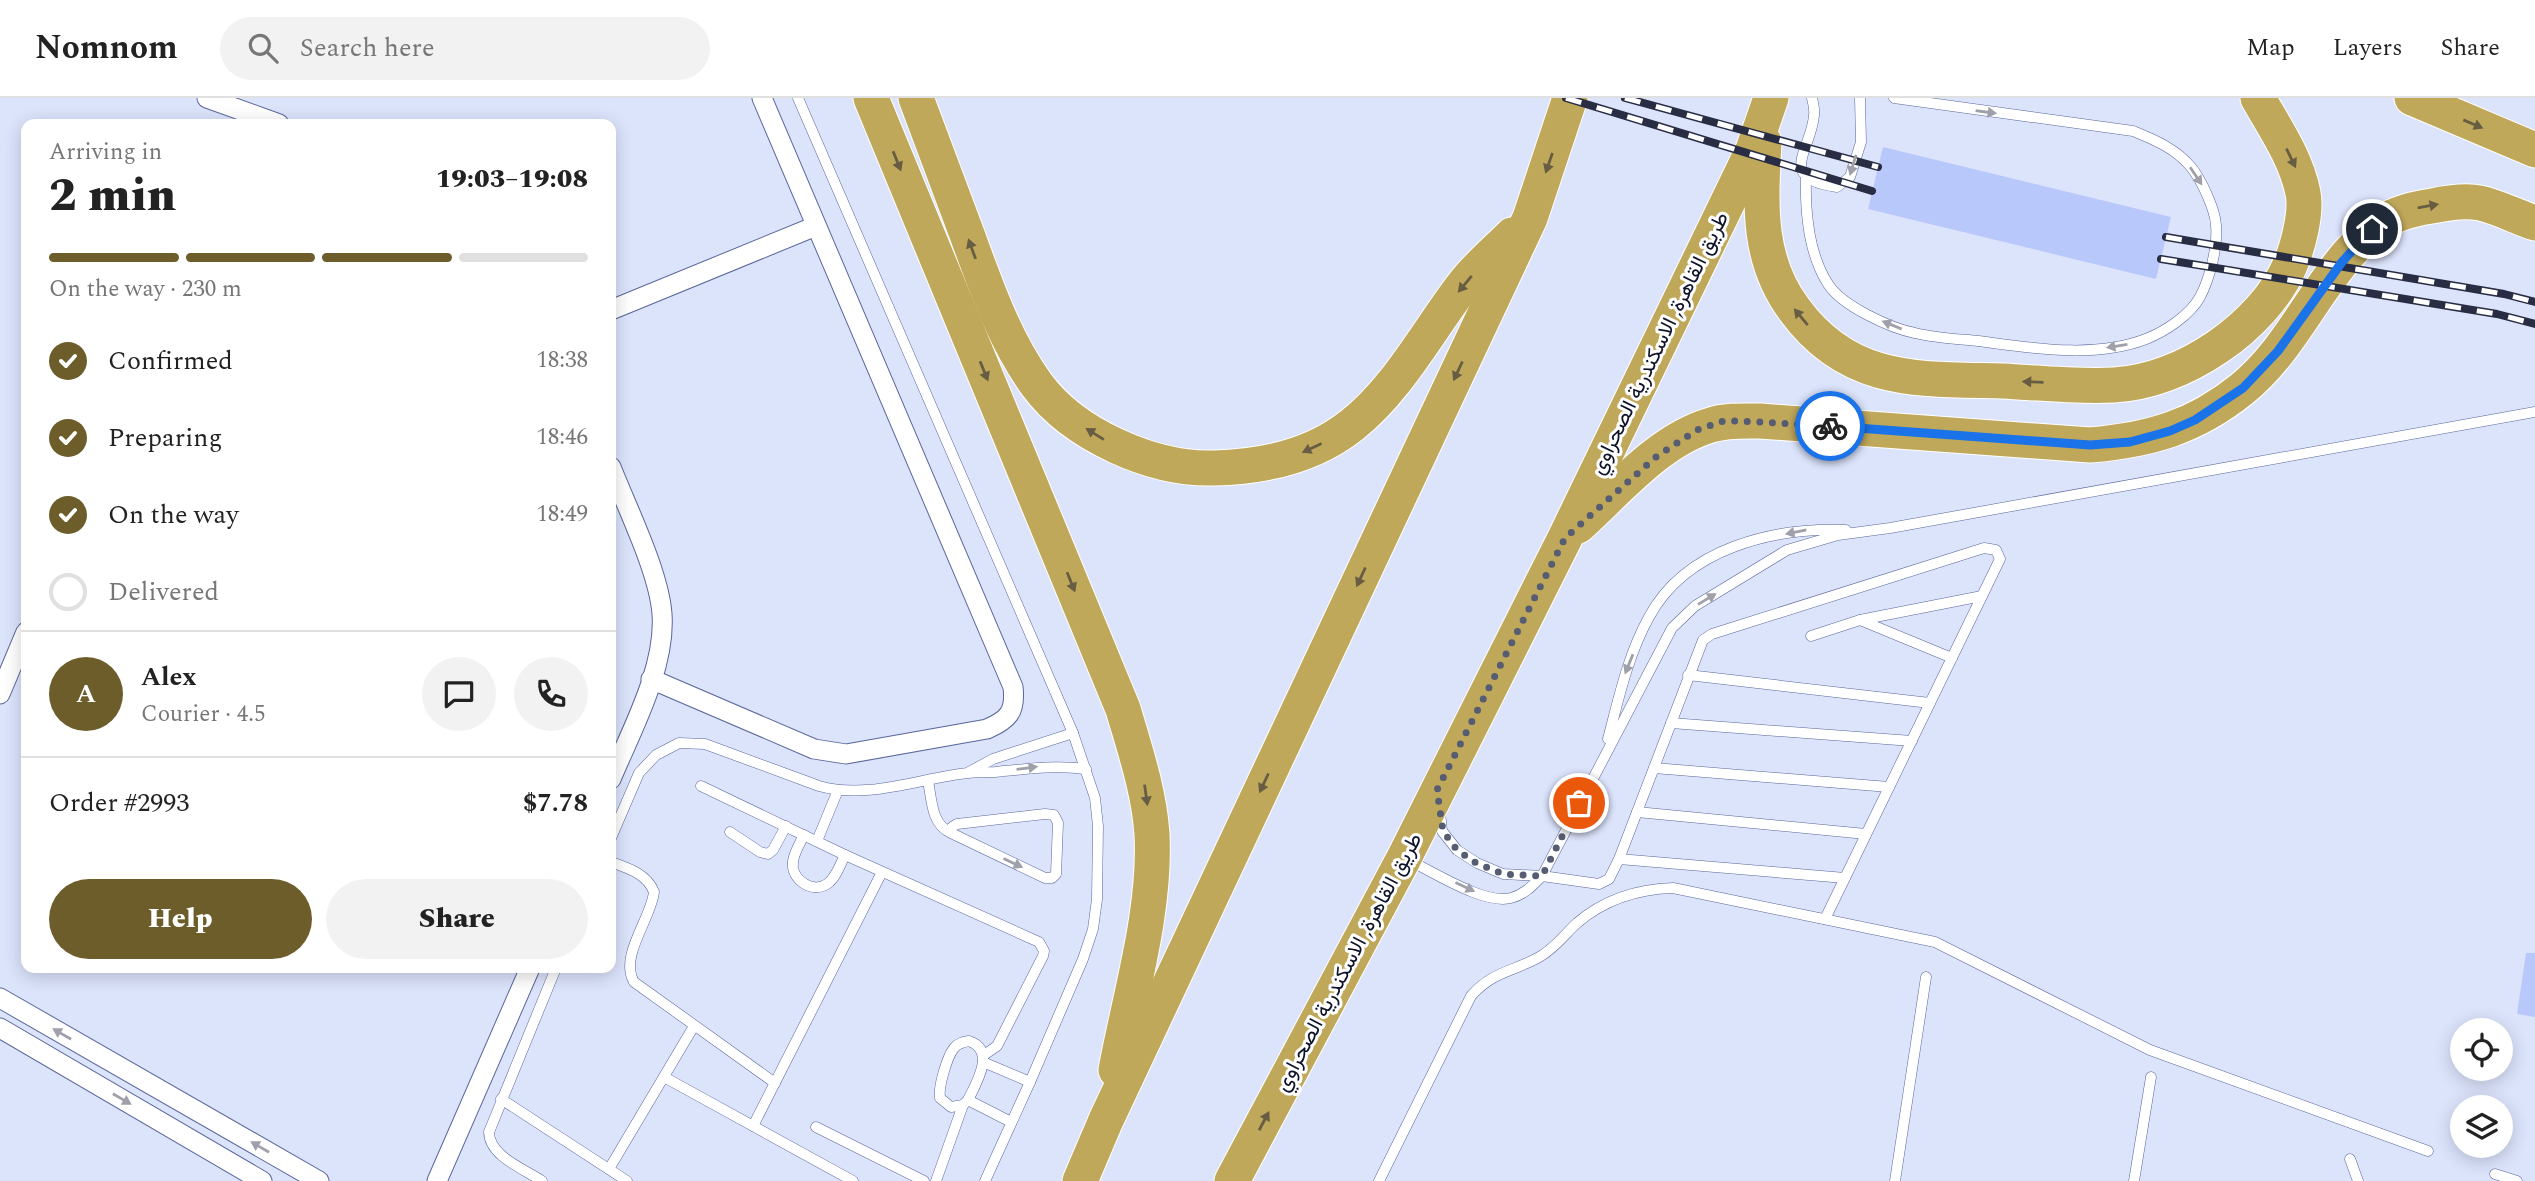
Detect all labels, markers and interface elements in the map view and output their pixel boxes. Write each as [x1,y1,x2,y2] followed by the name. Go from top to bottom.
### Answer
[220,17,710,80] search box
[35,23,178,73] text: Nomnom
[300,28,435,68] text: Search here
[244,29,282,67] icon: search
[2246,30,2295,66] text: Map
[2333,30,2403,66] text: Layers
[2441,30,2500,66] text: Share
[1975,107,1997,118] one-way arrow
[2463,118,2484,129] one-way arrow
[49,135,162,170] text: Arriving in
[2284,148,2296,168] one-way arrow
[891,151,903,171] one-way arrow
[1543,152,1554,173] one-way arrow
[1848,155,1858,176] one-way arrow
[436,159,588,199] text: 19:03–19:08
[49,161,176,231] text: 2 min
[2189,166,2202,185] one-way arrow
[2342,199,2402,259] pin
[2417,200,2439,211] one-way arrow
[1582,206,1738,480] street label: طريق القاهرة, الاسكندرية الصحراوي
[2353,210,2391,248] icon: home
[966,238,977,259] one-way arrow
[49,272,242,307] text: On the way · 230 m
[1457,275,1473,293] one-way arrow
[1793,309,1808,327] one-way arrow
[1882,320,1903,331] one-way arrow
[108,341,233,381] text: Confirmed
[2106,341,2128,352] one-way arrow
[49,342,87,380] icon: check
[536,343,588,378] text: 18:38
[978,361,989,382] one-way arrow
[1452,361,1463,381] one-way arrow
[2022,377,2044,388] one-way arrow
[1795,391,1865,461] courier
[1811,407,1849,445] icon: bike
[108,418,222,458] text: Preparing
[49,419,87,457] icon: check
[536,420,588,455] text: 18:46
[1085,427,1104,440] one-way arrow
[1302,442,1322,454] one-way arrow
[108,495,239,535] text: On the way
[49,496,87,534] icon: check
[536,497,588,532] text: 18:49
[1785,527,1807,538] one-way arrow
[1355,567,1367,587] one-way arrow
[1065,571,1076,592] one-way arrow
[108,572,219,612] text: Delivered
[1698,592,1717,605] one-way arrow
[1623,653,1634,674] one-way arrow
[141,657,196,697] text: Alex
[422,657,496,731] button: chat
[514,657,588,731] button: phone
[76,674,96,714] text: A
[141,697,266,732] text: Courier · 4.5
[1016,762,1038,773] one-way arrow
[1259,773,1270,793] one-way arrow
[1549,773,1609,833] pin
[49,783,189,823] text: Order #2993
[523,783,588,823] text: $7.78
[1560,784,1598,822] icon: bag
[1141,785,1152,807] one-way arrow
[1267,827,1431,1098] street label: طريق القاهرة, الاسكندرية الصحراوي
[1003,857,1023,868] one-way arrow
[49,879,312,959] button: Help
[326,879,588,959] button: Share
[1455,881,1475,893] one-way arrow
[2450,1018,2513,1158] map controls
[2450,1018,2513,1081] button: locate
[53,1028,72,1040] one-way arrow
[113,1093,132,1106] one-way arrow
[2450,1095,2513,1158] button: layers
[1259,1111,1270,1131] one-way arrow
[250,1141,269,1153] one-way arrow

